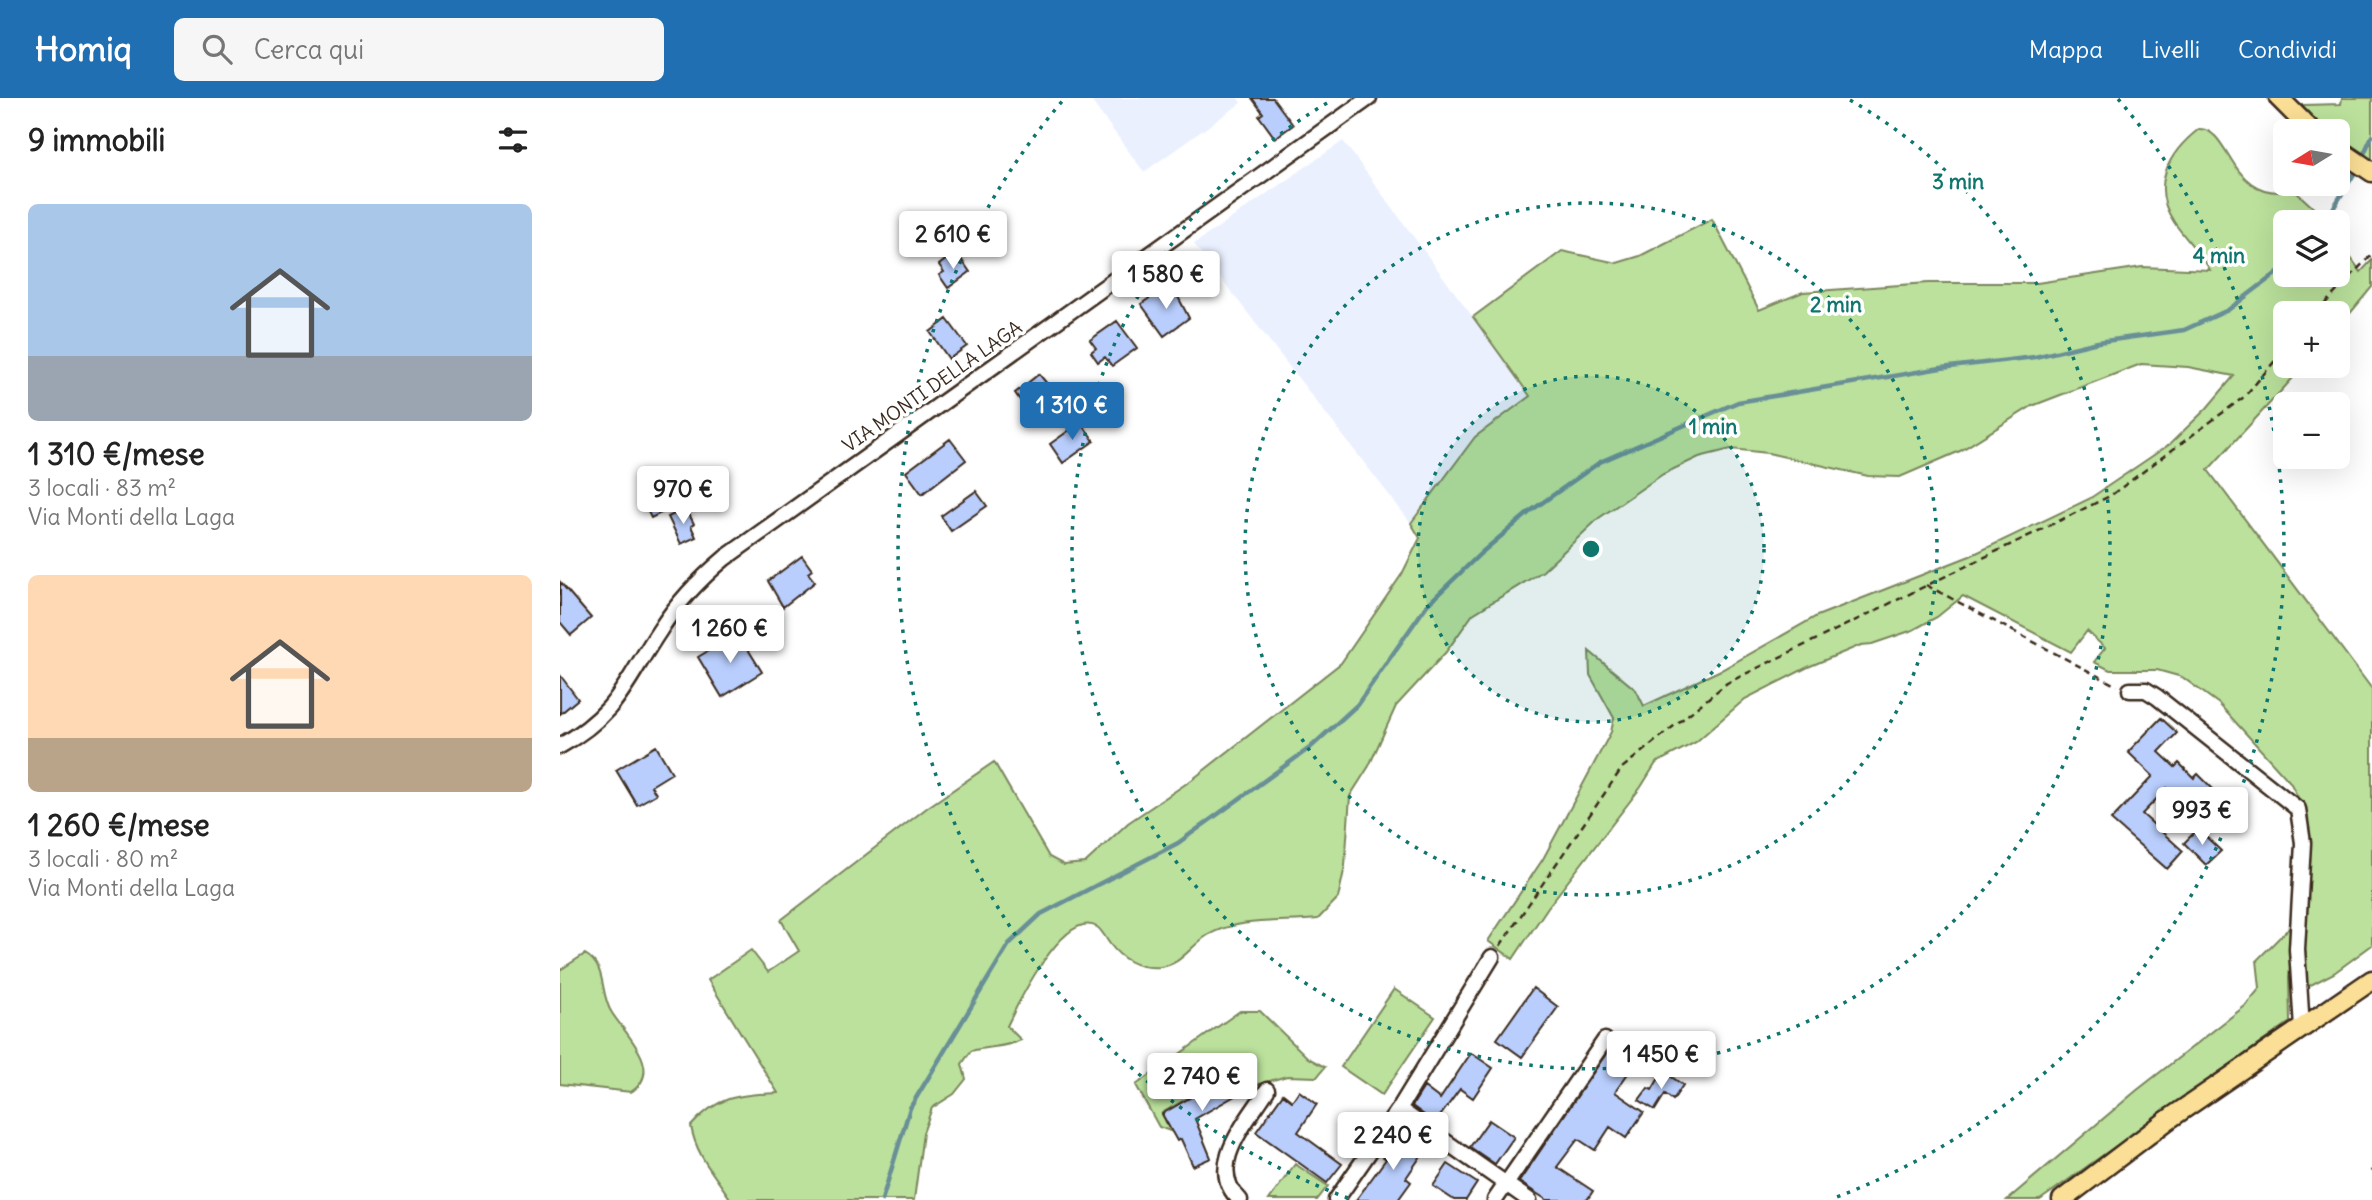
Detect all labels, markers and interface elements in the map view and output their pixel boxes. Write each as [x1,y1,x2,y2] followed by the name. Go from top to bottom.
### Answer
[174,18,664,81] search box
[35,28,132,70] text: Homiq
[198,30,236,68] icon: search
[254,33,364,66] text: Cerca qui
[2029,34,2103,64] text: Mappa
[2141,34,2200,64] text: Livelli
[2238,34,2337,64] text: Condividi
[2273,119,2350,196] north arrow
[2273,119,2350,469] map controls
[28,121,165,159] text: 9 immobili
[494,121,532,159] icon: filters
[1932,168,1984,195] text: 3 min
[2273,210,2350,287] button: layers
[888,212,1018,271] pin: 2 610 €
[915,219,991,248] text: 2 610 €
[2193,242,2245,269] text: 4 min
[217,250,343,376] icon: home
[1101,252,1231,311] pin: 1 580 €
[1128,259,1204,288] text: 1 580 €
[1810,291,1862,318] text: 2 min
[2273,301,2350,378] button: +
[838,315,1026,457] street label: VIA MONTI DELLA LAGA
[1007,382,1137,442] pin: 1 310 €
[1036,390,1108,419] text: 1 310 €
[2273,392,2350,469] button: −
[1689,413,1737,440] text: 1 min
[28,435,205,473] text: 1 310 €/mese
[634,466,732,526] pin: 970 €
[28,473,176,502] text: 3 locali · 83 m²
[653,474,713,503] text: 970 €
[28,502,235,531] text: Via Monti della Laga
[1579,537,1603,561] centre of rings
[665,606,795,665] pin: 1 260 €
[692,613,768,642] text: 1 260 €
[217,621,343,747] icon: home
[2153,788,2251,847] pin: 993 €
[2172,795,2232,824] text: 993 €
[28,806,210,844] text: 1 260 €/mese
[28,844,178,873] text: 3 locali · 80 m²
[28,873,235,902] text: Via Monti della Laga
[1596,1032,1726,1091] pin: 1 450 €
[1623,1039,1699,1068] text: 1 450 €
[1137,1054,1267,1113] pin: 2 740 €
[1163,1061,1241,1090] text: 2 740 €
[1328,1112,1458,1172] pin: 2 240 €
[1353,1120,1433,1149] text: 2 240 €

